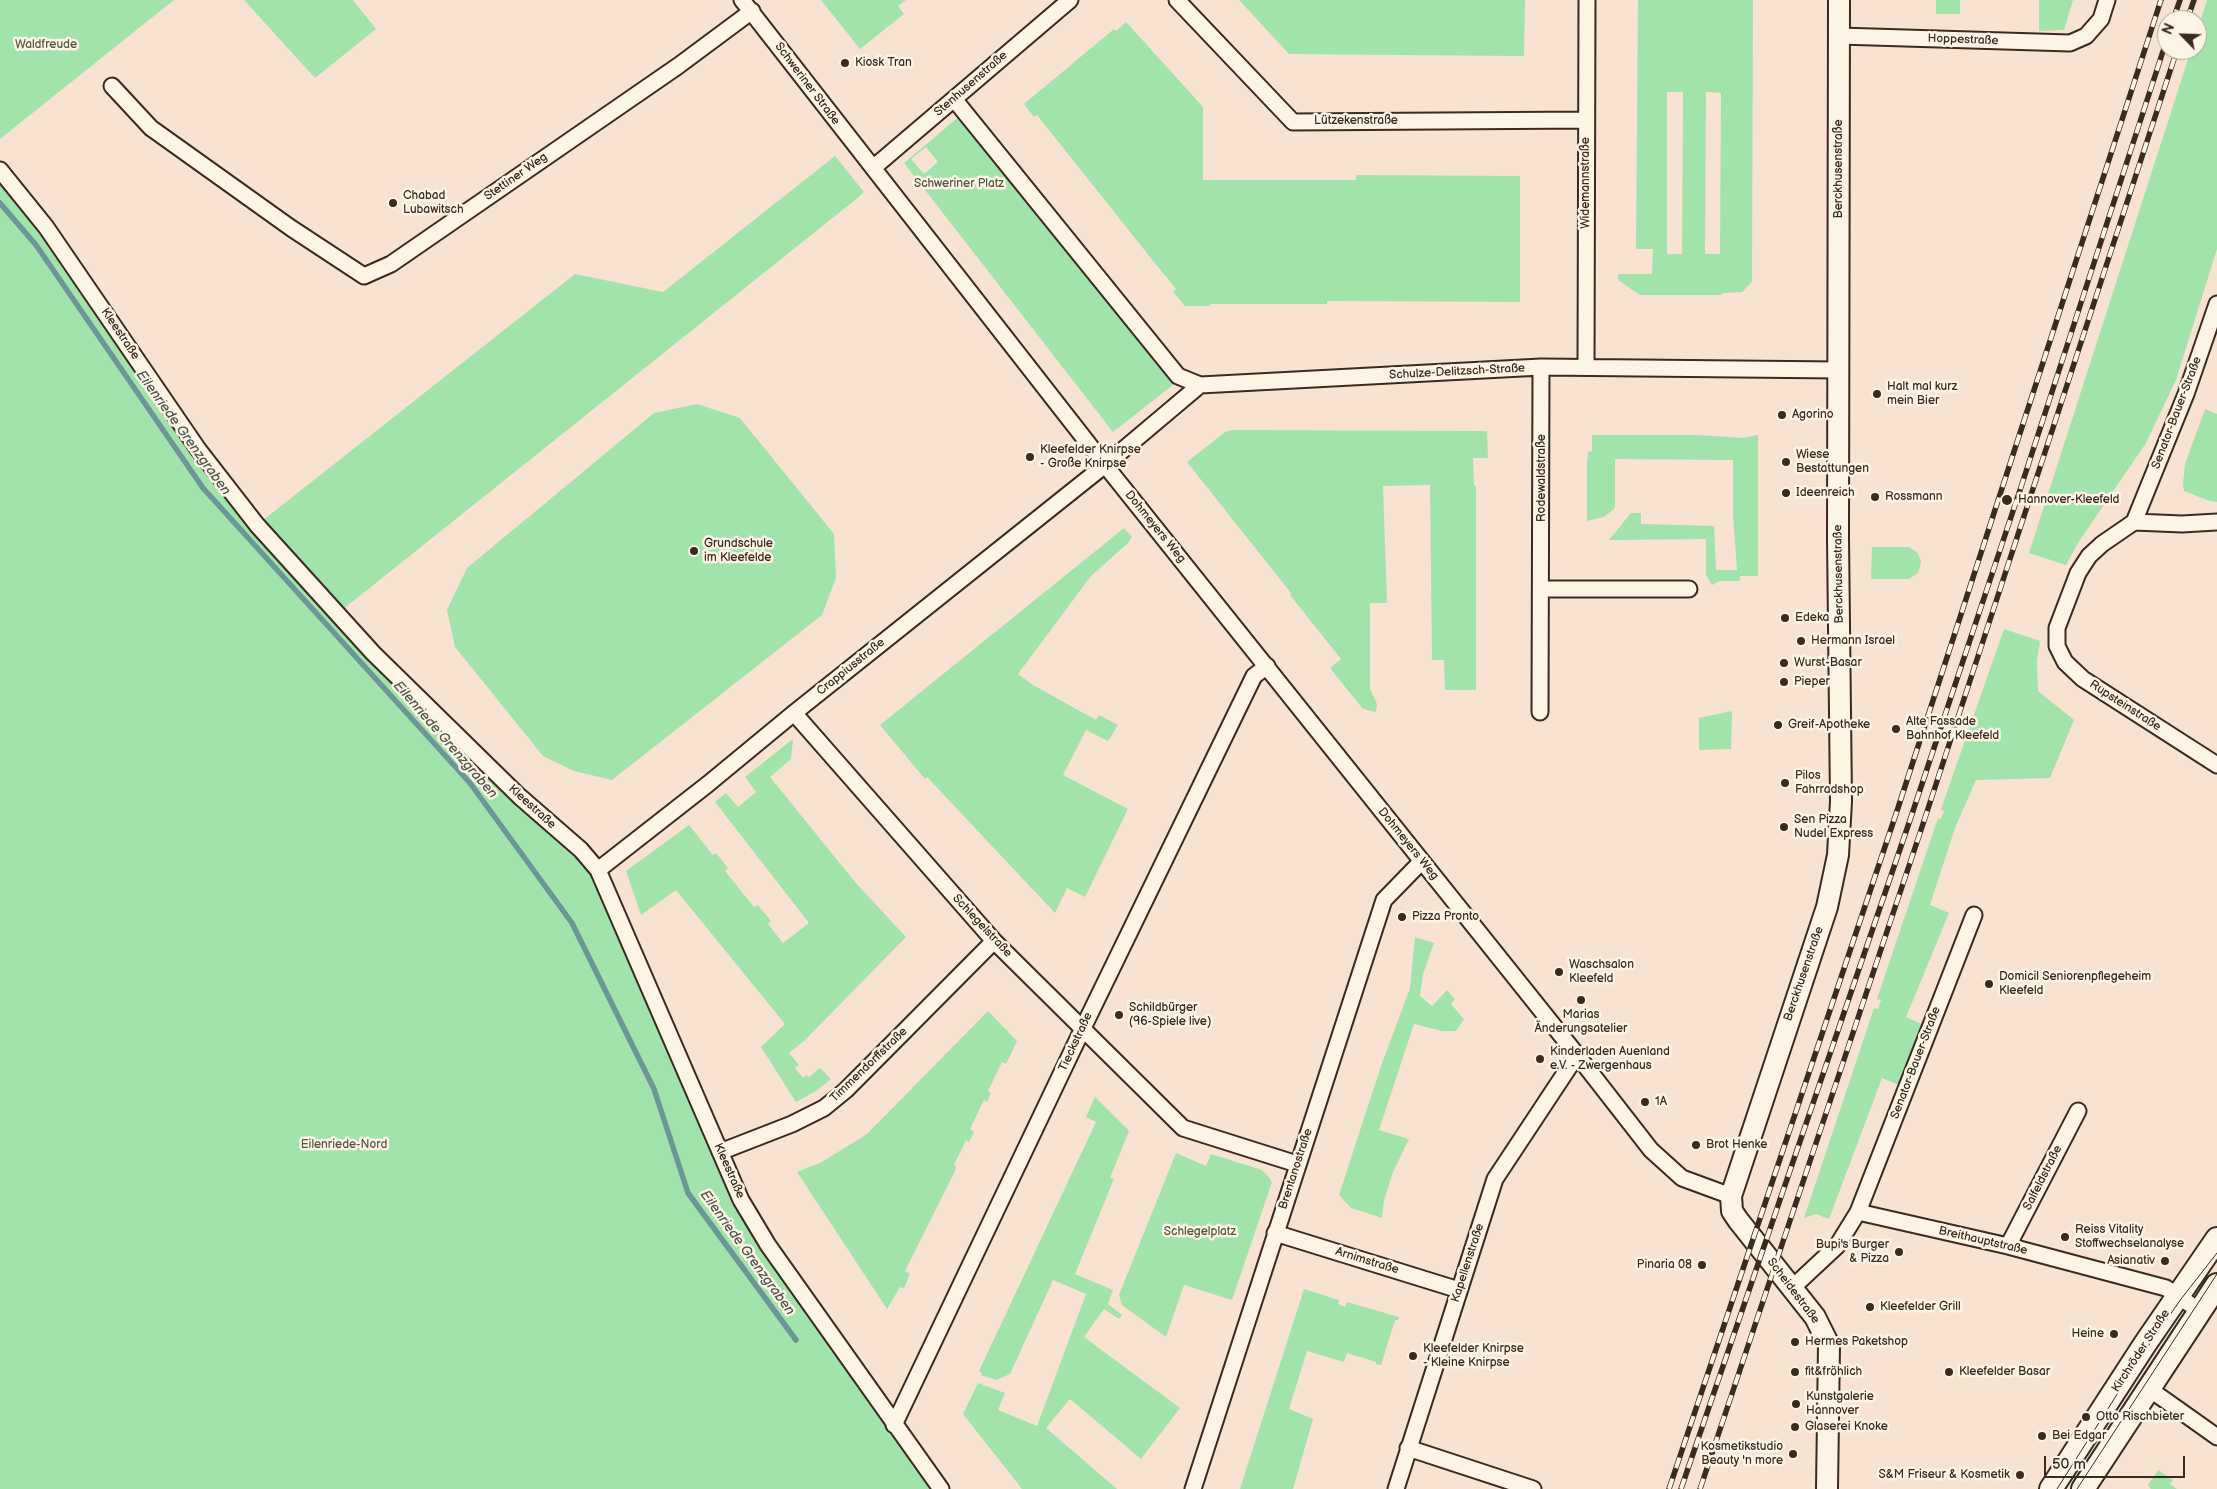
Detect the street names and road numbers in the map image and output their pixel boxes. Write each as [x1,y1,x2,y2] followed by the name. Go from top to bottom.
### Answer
[1927,32,1999,48] street label: Hoppestraße
[771,40,843,128] street label: Schweriner Straße
[932,48,1010,120] street label: Stenhusenstraße
[1314,114,1398,128] street label: Lützekenstraße
[1832,119,1846,219] street label: Berckhusenstraße
[1579,137,1593,229] street label: Widemannstraße
[482,150,550,204] street label: Stettiner Weg
[98,306,142,362] street label: Kleestraße
[2149,355,2205,471] street label: Senator-Bauer-Straße
[1389,361,1525,383] street label: Schulze-Delitzsch-Straße
[1535,434,1549,522] street label: Rodewaldstraße
[1122,488,1188,566] street label: Dohmeyers Weg
[1831,524,1847,624] street label: Berckhusenstraße
[814,635,888,699] street label: Crappiusstraße
[2087,678,2163,734] street label: Rupsteinstraße
[505,782,559,832] street label: Kleestraße
[1375,805,1441,883] street label: Dohmeyers Weg
[949,891,1015,961] street label: Schlegelstraße
[1781,925,1827,1023] street label: Berckhusenstraße
[1888,1005,1944,1121] street label: Senator-Bauer-Straße
[1056,1010,1096,1074] street label: Tieckstraße
[827,1024,911,1106] street label: Timmendorffstraße
[1276,1127,1316,1211] street label: Brentanostraße
[710,1141,748,1201] street label: Kleestraße
[2020,1143,2066,1213] street label: Salfeldstraße
[1448,1222,1488,1304] street label: Kapellenstraße
[1937,1224,2029,1258] street label: Breithauptstraße
[1334,1245,1400,1277] street label: Arnimstraße
[1764,1255,1822,1327] street label: Scheidestraße
[2109,1307,2173,1395] street label: Kirchröder Straße

